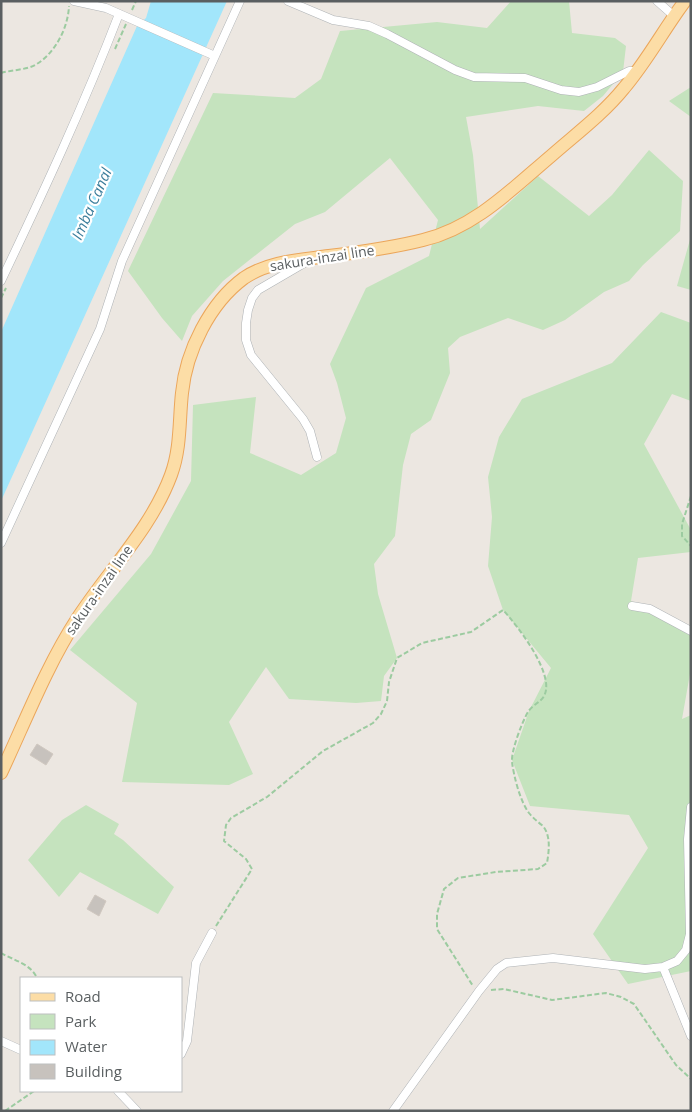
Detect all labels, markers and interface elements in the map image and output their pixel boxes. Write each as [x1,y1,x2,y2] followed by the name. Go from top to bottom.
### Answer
[66,164,116,243] water label: Imba Canal
[268,240,376,275] street label: sakura-inzai line
[61,541,137,638] street label: sakura-inzai line
[20,977,182,1092] legend
[65,986,101,1006] text: Road
[65,1011,96,1031] text: Park
[65,1036,107,1056] text: Water
[65,1061,122,1081] text: Building

